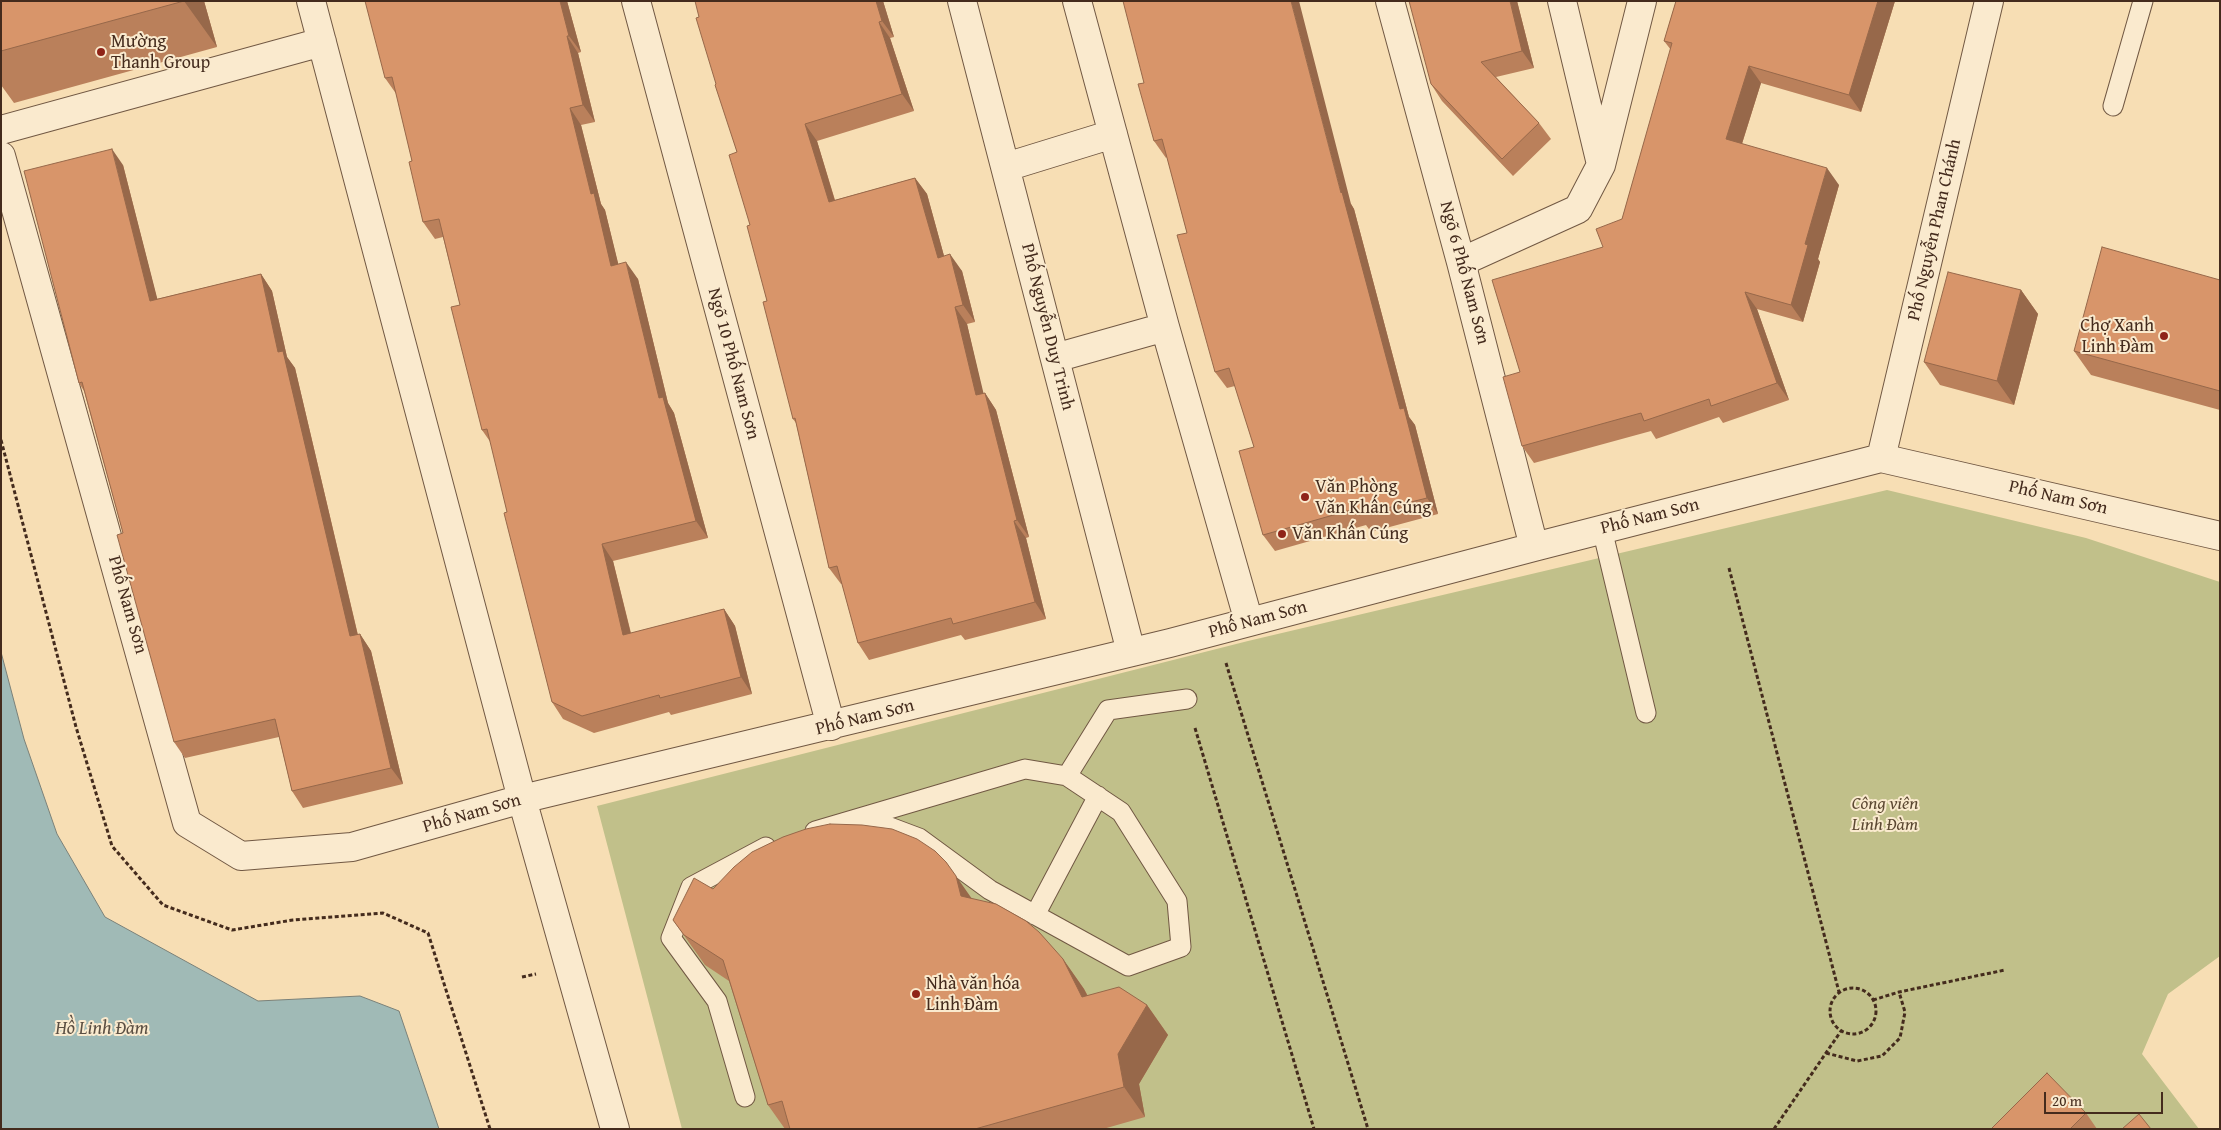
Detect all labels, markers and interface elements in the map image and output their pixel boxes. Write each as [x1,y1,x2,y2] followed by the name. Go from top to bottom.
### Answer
[111,31,210,74] place label: Mường Thanh Group
[95,46,107,58] marker: Mường Thanh Group
[1904,137,1966,323] street label: Phố Nguyễn Phan Chánh
[1435,199,1493,347] street label: Ngõ 6 Phố Nam Sơn
[1016,241,1078,413] street label: Phố Nguyễn Duy Trinh
[702,286,764,442] street label: Ngõ 10 Phố Nam Sơn
[2080,315,2154,358] place label: Chợ Xanh Linh Đàm
[2158,330,2170,342] marker: Chợ Xanh Linh Đàm
[1315,476,1431,518] place label: Văn Phòng Văn Khấn Cúng
[2006,476,2110,520] street label: Phố Nam Sơn
[1299,491,1311,503] marker: Văn Phòng Văn Khấn Cúng
[1599,494,1701,540] street label: Phố Nam Sơn
[1292,523,1408,545] place label: Văn Khấn Cúng
[1276,528,1288,540] marker: Văn Khấn Cúng
[103,554,151,656] street label: Phố Nam Sơn
[1207,597,1309,643] street label: Phố Nam Sơn
[814,695,916,741] street label: Phố Nam Sơn
[421,790,523,838] street label: Phố Nam Sơn
[1852,793,1918,836] park label: Công viên Linh Đàm
[926,973,1020,1016] place label: Nhà văn hóa Linh Đàm
[910,988,922,1000] marker: Nhà văn hóa Linh Đàm
[55,1018,149,1040] water label: Hồ Linh Đàm
[2046,1082,2165,1114] scale bar
[2052,1090,2082,1111] text: 20 m

